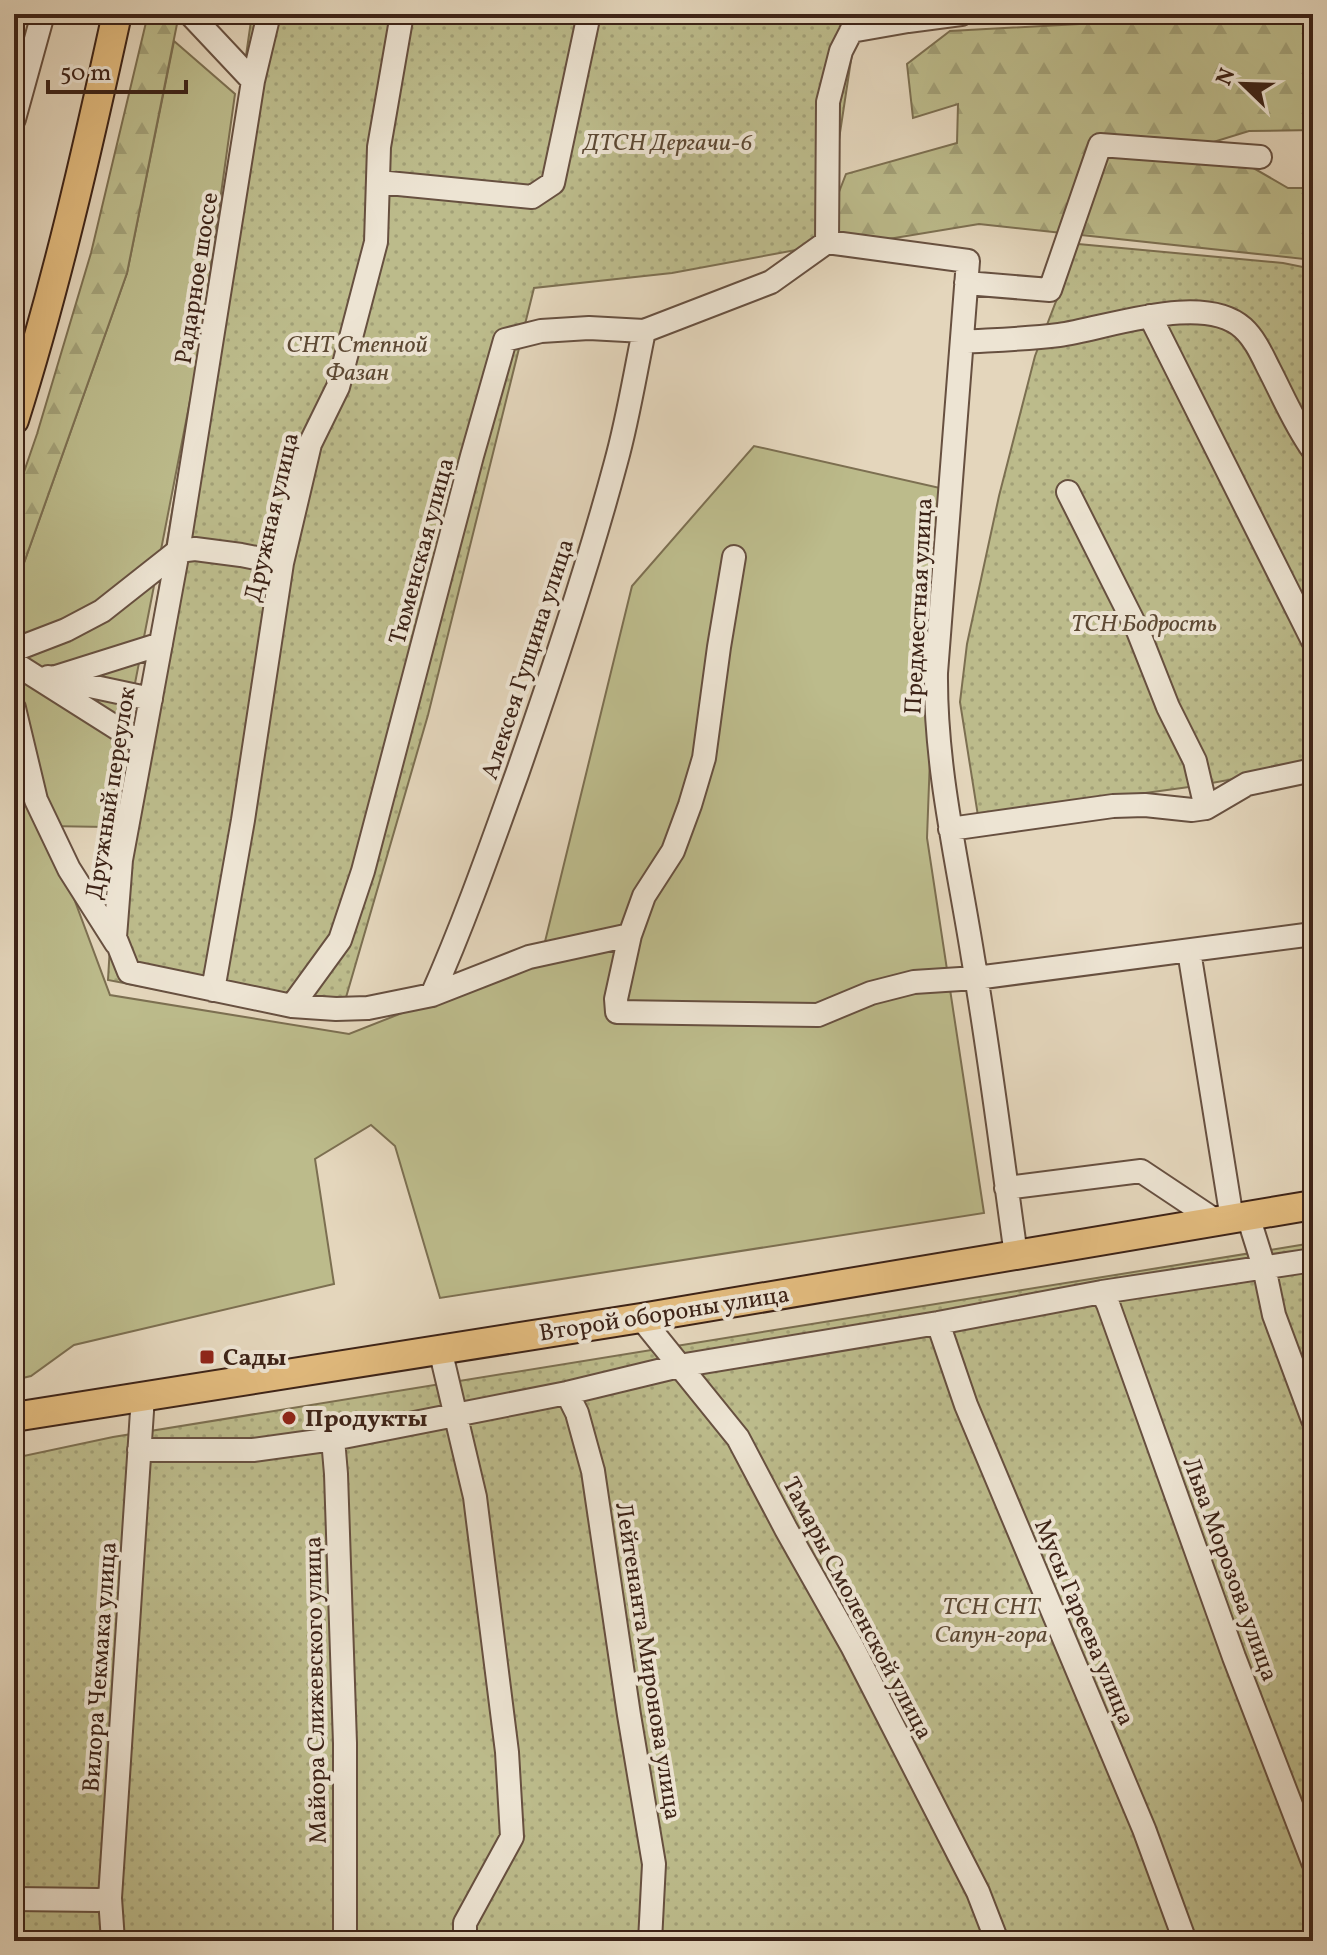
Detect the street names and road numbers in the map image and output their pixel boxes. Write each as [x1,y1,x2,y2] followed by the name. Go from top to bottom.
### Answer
[168,190,228,367] street label: Радарное шоссе
[237,429,309,606] street label: Дружная улица
[382,454,464,649] street label: Тюменская улица
[897,497,943,715] street label: Предместная улица
[474,535,584,784] street label: Алексея Гущина улица
[78,684,146,902] street label: Дружный переулок
[537,1278,792,1352] street label: Второй обороны улица
[1173,1453,1285,1686] street label: Льва Морозова улица
[772,1472,940,1746] street label: Тамары Смоленской улица
[605,1500,689,1823] street label: Лейтенанта Миронова улица
[1024,1514,1142,1731] street label: Мусы Гареева улица
[297,1536,337,1844] street label: Майора Слижевского улица
[75,1541,127,1793] street label: Вилора Чекмака улица

